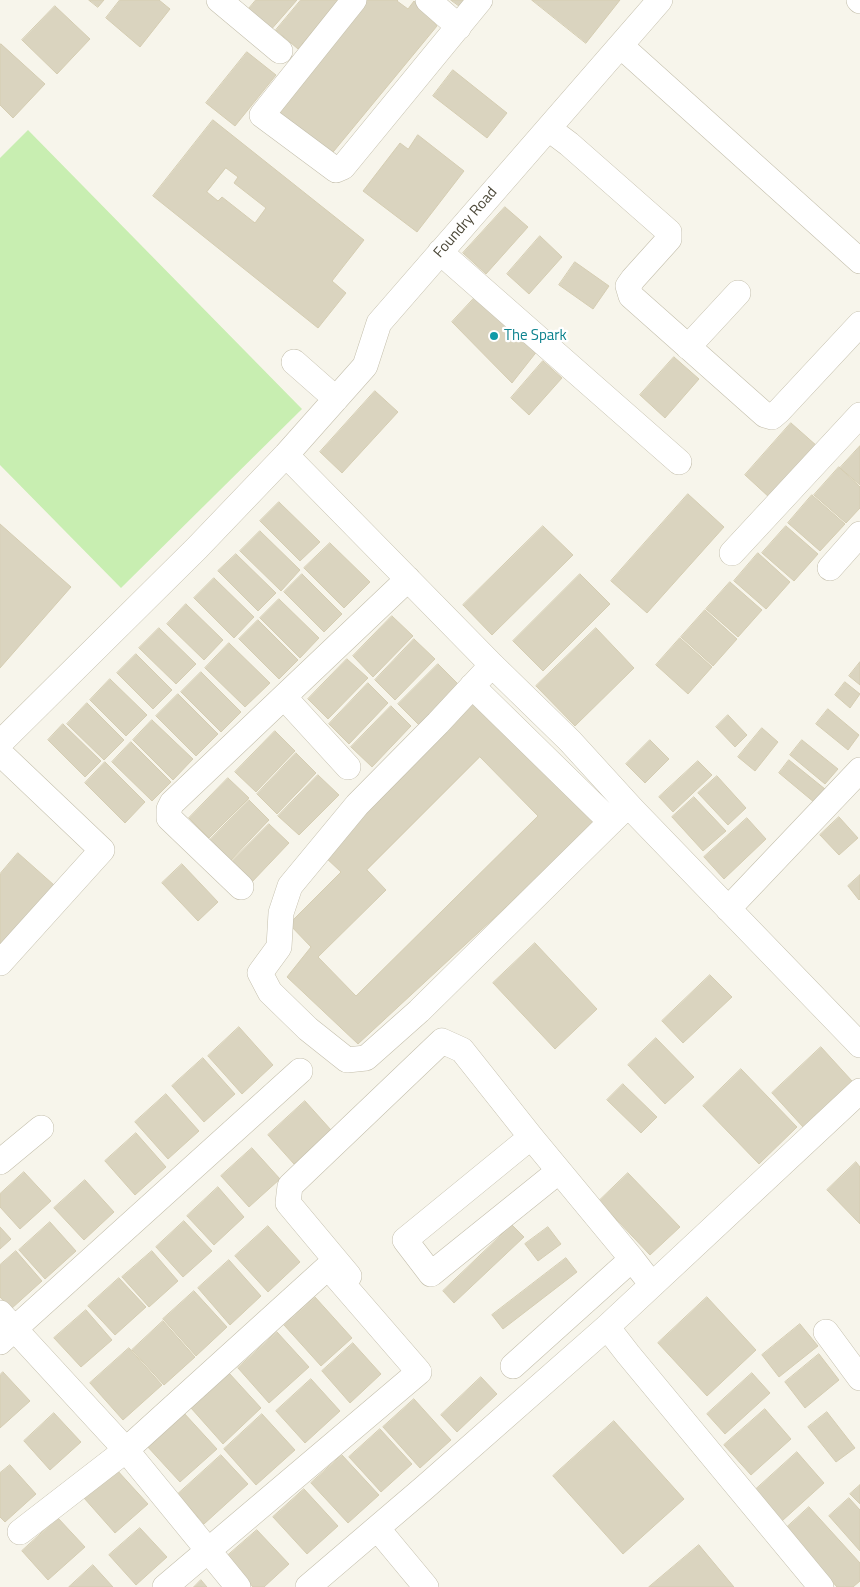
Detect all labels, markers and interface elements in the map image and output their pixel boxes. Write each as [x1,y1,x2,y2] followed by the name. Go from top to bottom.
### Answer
[430,184,502,262] street label: Foundry Road
[504,327,567,345] place label: The Spark
[488,330,500,342] marker: The Spark

